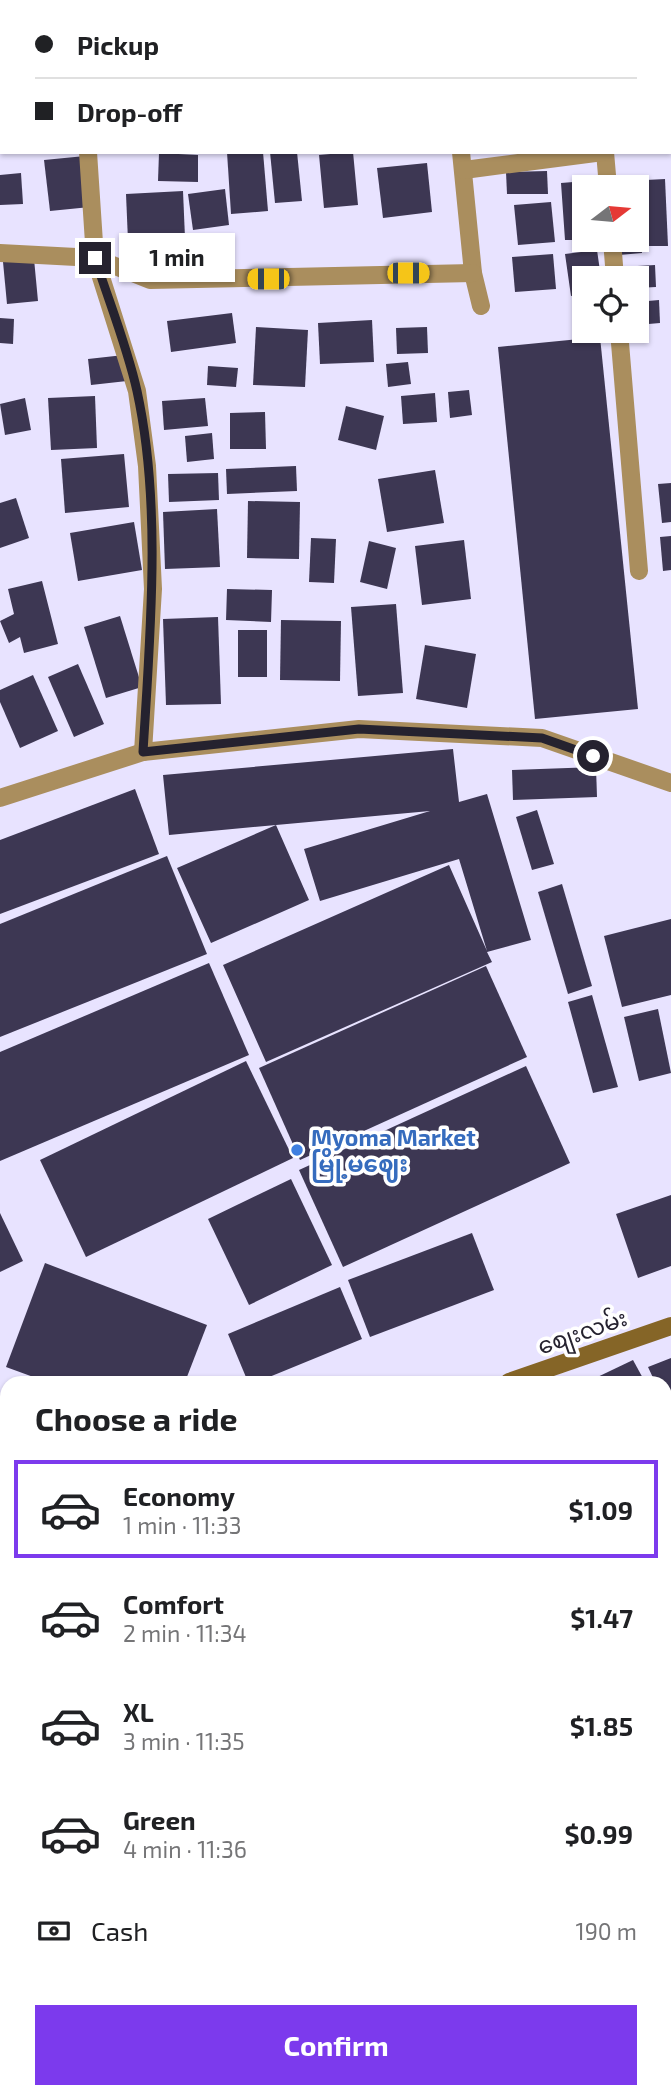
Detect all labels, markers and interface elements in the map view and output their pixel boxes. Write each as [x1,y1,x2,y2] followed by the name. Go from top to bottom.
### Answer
[77,29,159,60] text: Pickup
[77,96,182,127] text: Drop-off
[572,175,649,252] north arrow
[572,175,649,343] map controls
[119,233,235,282] callout: 1 min
[79,242,111,274] route end
[149,243,205,271] text: 1 min
[388,263,430,284] car
[572,266,649,343] button: locate
[248,269,290,290] car
[577,740,609,772] route start
[311,1123,476,1183] place label: Myoma Market မြို့မဈေး
[289,1142,305,1158] marker: Myoma Market မြို့မဈေး
[533,1302,632,1365] street label: စျေးလမ်း
[35,1399,238,1437] text: Choose a ride
[39,1478,102,1541] icon: car
[123,1480,235,1511] text: Economy
[569,1494,633,1525] text: $1.09
[123,1511,242,1539] text: 1 min · 11:33
[39,1586,102,1649] icon: car
[123,1588,224,1619] text: Comfort
[570,1602,633,1633] text: $1.47
[123,1619,247,1647] text: 2 min · 11:34
[39,1694,102,1757] icon: car
[123,1696,154,1727] text: XL
[570,1710,633,1741] text: $1.85
[123,1727,245,1755] text: 3 min · 11:35
[39,1802,102,1865] icon: car
[123,1804,196,1835] text: Green
[564,1818,633,1849] text: $0.99
[123,1835,247,1863] text: 4 min · 11:36
[35,1912,73,1950] icon: cash
[91,1915,148,1946] text: Cash
[576,1917,637,1945] text: 190 m
[35,2005,637,2085] button: Confirm

